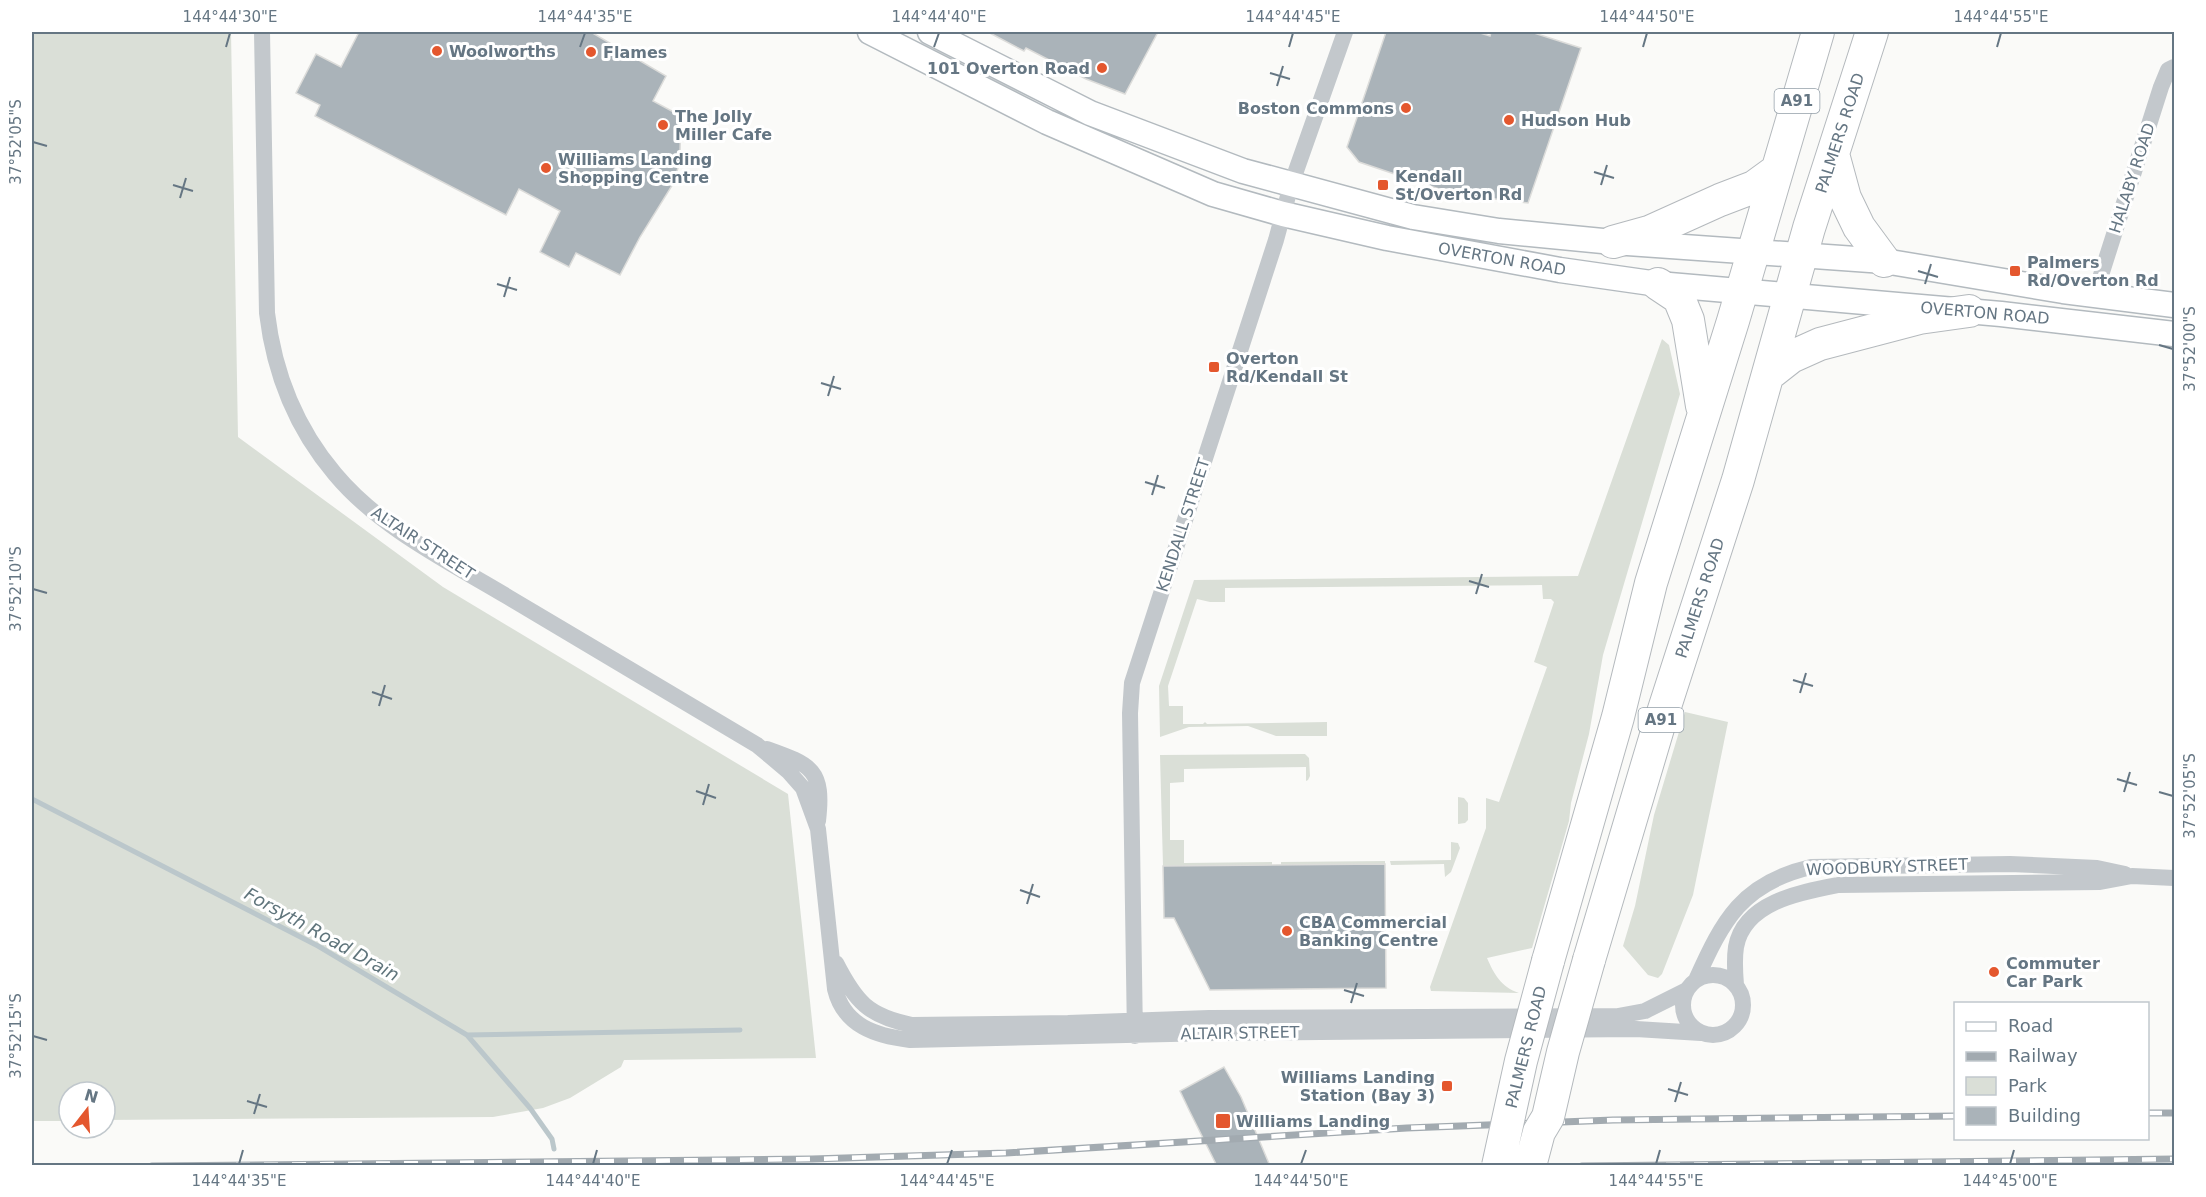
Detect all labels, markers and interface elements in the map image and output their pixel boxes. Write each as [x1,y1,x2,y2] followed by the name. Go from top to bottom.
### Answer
[183,8,277,26] text: 144°44'30"E
[538,8,632,26] text: 144°44'35"E
[892,8,986,26] text: 144°44'40"E
[1246,8,1340,26] text: 144°44'45"E
[1600,8,1694,26] text: 144°44'50"E
[1954,8,2048,26] text: 144°44'55"E
[449,42,556,61] place label: Woolworths
[603,43,667,62] place label: Flames
[430,44,444,58] marker: Woolworths
[584,45,598,59] marker: Flames
[927,59,1090,78] place label: 101 Overton Road
[1095,61,1109,75] marker: 101 Overton Road
[1812,70,1868,196] street label: PALMERS ROAD
[1774,89,1820,113] road number: A91
[7,99,25,185] text: 37°52'05"S
[1238,99,1394,118] place label: Boston Commons
[1399,101,1413,115] marker: Boston Commons
[675,107,772,144] place label: The Jolly Miller Cafe
[1521,111,1631,130] place label: Hudson Hub
[1502,113,1516,127] marker: Hudson Hub
[656,118,670,132] marker: The Jolly Miller Cafe
[2105,120,2159,236] street label: HALABY ROAD
[558,150,712,187] place label: Williams Landing Shopping Centre
[539,161,553,175] marker: Williams Landing Shopping Centre
[1395,167,1522,204] place label: Kendall St/Overton Rd
[1376,178,1390,192] marker: Kendall St/Overton Rd
[1437,238,1567,280] street label: OVERTON ROAD
[2027,253,2159,290] place label: Palmers Rd/Overton Rd
[2008,264,2022,278] marker: Palmers Rd/Overton Rd
[1920,298,2050,328] street label: OVERTON ROAD
[2181,306,2199,392] text: 37°52'00"S
[1226,349,1348,386] place label: Overton Rd/Kendall St
[1207,360,1221,374] marker: Overton Rd/Kendall St
[1152,456,1214,594] street label: KENDALL STREET
[368,503,478,584] street label: ALTAIR STREET
[1672,535,1728,661] street label: PALMERS ROAD
[7,546,25,632] text: 37°52'10"S
[1638,708,1684,732] road number: A91
[2181,753,2199,839] text: 37°52'05"S
[1806,855,1969,879] street label: WOODBURY STREET
[241,883,403,985] water label: Forsyth Road Drain
[1299,913,1447,950] place label: CBA Commercial Banking Centre
[1280,924,1294,938] marker: CBA Commercial Banking Centre
[2006,954,2100,991] place label: Commuter Car Park
[1987,965,2001,979] marker: Commuter Car Park
[1502,984,1550,1110] street label: PALMERS ROAD
[7,993,25,1079] text: 37°52'15"S
[1954,1002,2149,1140] legend
[2008,1015,2053,1036] text: Road
[1180,1022,1300,1044] street label: ALTAIR STREET
[2008,1045,2078,1066] text: Railway
[1281,1068,1435,1105] place label: Williams Landing Station (Bay 3)
[2008,1075,2047,1096] text: Park
[1440,1079,1454,1093] marker: Williams Landing Station (Bay 3)
[57,1080,117,1140] north arrow
[82,1085,100,1107] text: N
[2008,1105,2081,1126] text: Building
[1214,1112,1232,1130] marker: Williams Landing
[1236,1112,1390,1131] place label: Williams Landing
[192,1172,286,1190] text: 144°44'35"E
[546,1172,640,1190] text: 144°44'40"E
[900,1172,994,1190] text: 144°44'45"E
[1254,1172,1348,1190] text: 144°44'50"E
[1609,1172,1703,1190] text: 144°44'55"E
[1963,1172,2057,1190] text: 144°45'00"E

